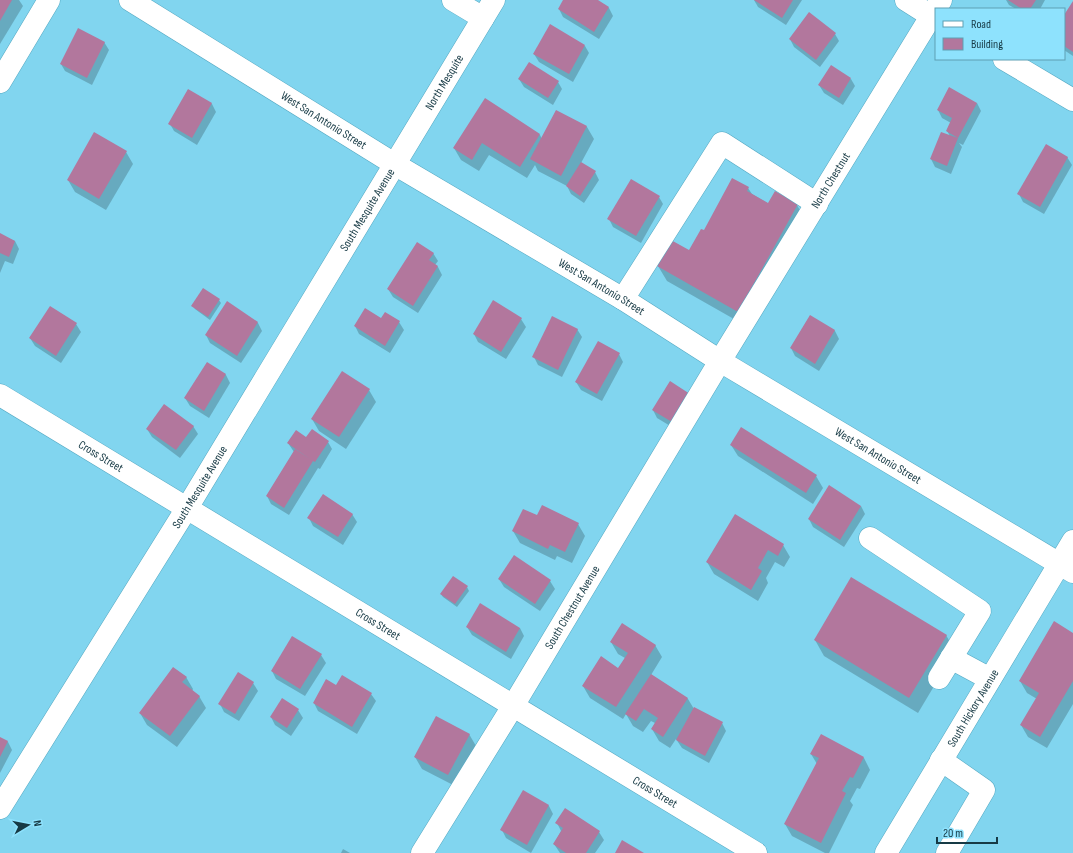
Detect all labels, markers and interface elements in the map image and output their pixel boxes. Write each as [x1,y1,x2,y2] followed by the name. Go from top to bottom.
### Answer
[935,8,1065,60] legend
[971,17,991,32] text: Road
[971,37,1003,52] text: Building
[422,52,467,113] street label: North Mesquite
[278,88,369,153] street label: West San Antonio Street
[808,150,854,211] street label: North Chestnut
[337,166,399,254] street label: South Mesquite Avenue
[556,256,648,319] street label: West San Antonio Street
[832,424,924,488] street label: West San Antonio Street
[75,437,126,476] street label: Cross Street
[169,443,231,531] street label: South Mesquite Avenue
[542,563,604,652] street label: South Chestnut Avenue
[353,605,403,644] street label: Cross Street
[944,667,1002,750] street label: South Hickory Avenue
[630,773,680,812] street label: Cross Street
[8,805,48,845] north arrow
[30,819,44,827] text: N
[937,819,997,845] scale bar
[943,826,963,841] text: 20 m

